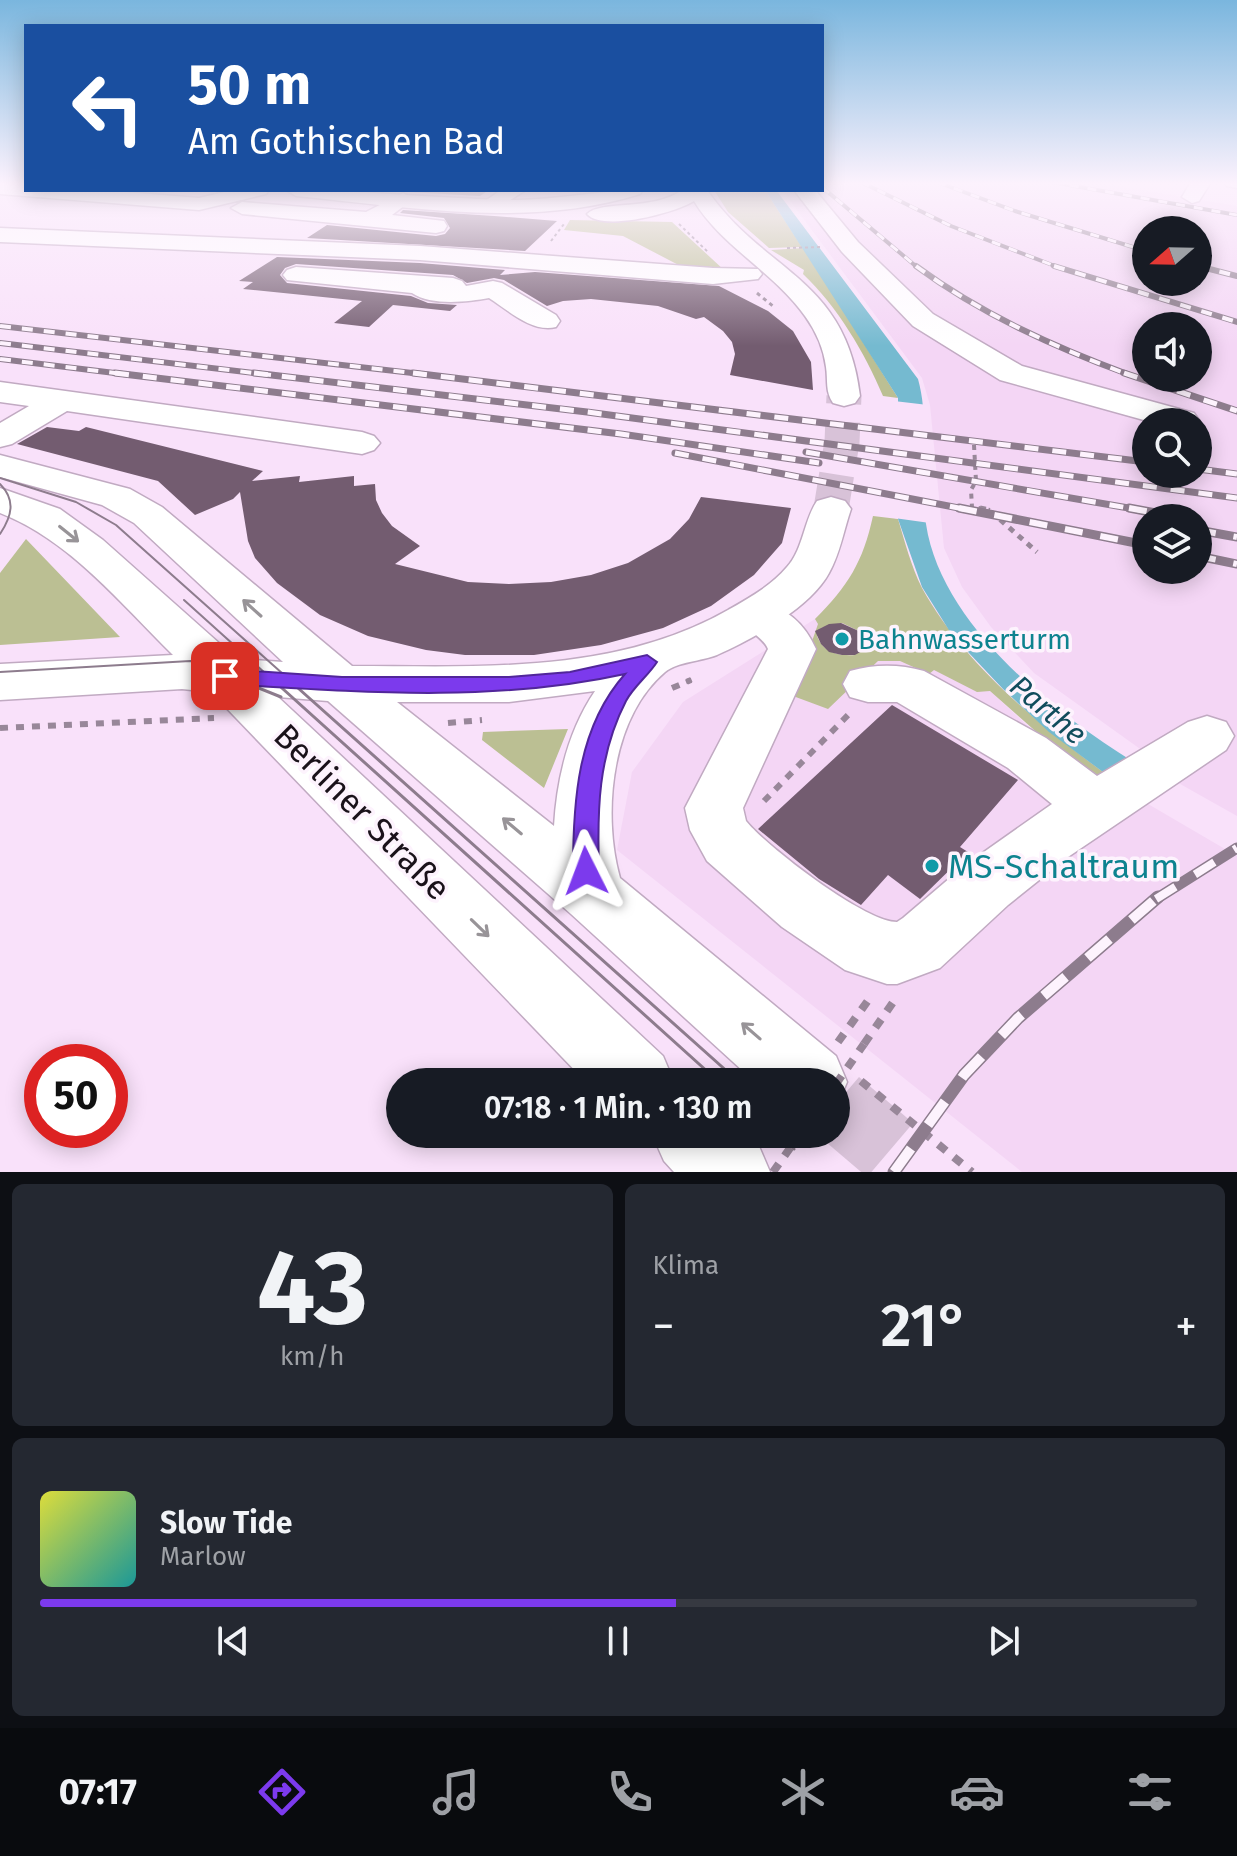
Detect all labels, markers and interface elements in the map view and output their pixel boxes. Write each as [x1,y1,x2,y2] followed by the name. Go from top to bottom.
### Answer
[188,52,311,119] text: 50 m
[56,56,160,160] icon: left
[188,120,505,164] text: Am Gothischen Bad
[1132,216,1212,296] north arrow
[1132,216,1212,584] map controls
[1132,312,1212,392] button: sound
[1132,408,1212,488] button: search
[1132,504,1212,584] button: layers
[58,525,79,543] one-way arrow
[243,599,263,617] one-way arrow
[858,623,1071,656] place label: Bahnwasserturm
[833,630,851,648] marker: Bahnwasserturm
[191,642,259,710] pin
[203,654,247,698] icon: arrive
[1003,668,1093,752] water label: Parthe
[265,715,459,909] street label: Berliner Straße
[502,817,523,835] one-way arrow
[544,829,628,913] position arrow
[948,846,1179,887] place label: MS-Schaltraum
[923,857,941,875] marker: MS-Schaltraum
[469,919,489,937] one-way arrow
[741,1022,762,1040] one-way arrow
[24,1044,128,1148] speed limit sign: 50
[484,1090,752,1126] text: 07:18 · 1 Min. · 130 m
[257,1226,368,1351] text: 43
[653,1250,719,1281] text: Klima
[881,1290,969,1362] text: 21°
[653,1300,675,1353] text: −
[1175,1300,1197,1353] text: +
[280,1341,344,1372] text: km/h
[160,1505,292,1541] text: Slow Tide
[160,1541,246,1572] text: Marlow
[211,1619,255,1663] icon: previous
[596,1619,640,1663] icon: pause
[982,1619,1026,1663] icon: next
[254,1764,310,1820] icon: directions
[428,1764,484,1820] icon: music
[602,1764,658,1820] icon: phone
[775,1764,831,1820] icon: climate
[949,1764,1005,1820] icon: car
[1122,1764,1178,1820] icon: filters
[59,1770,137,1814] text: 07:17

